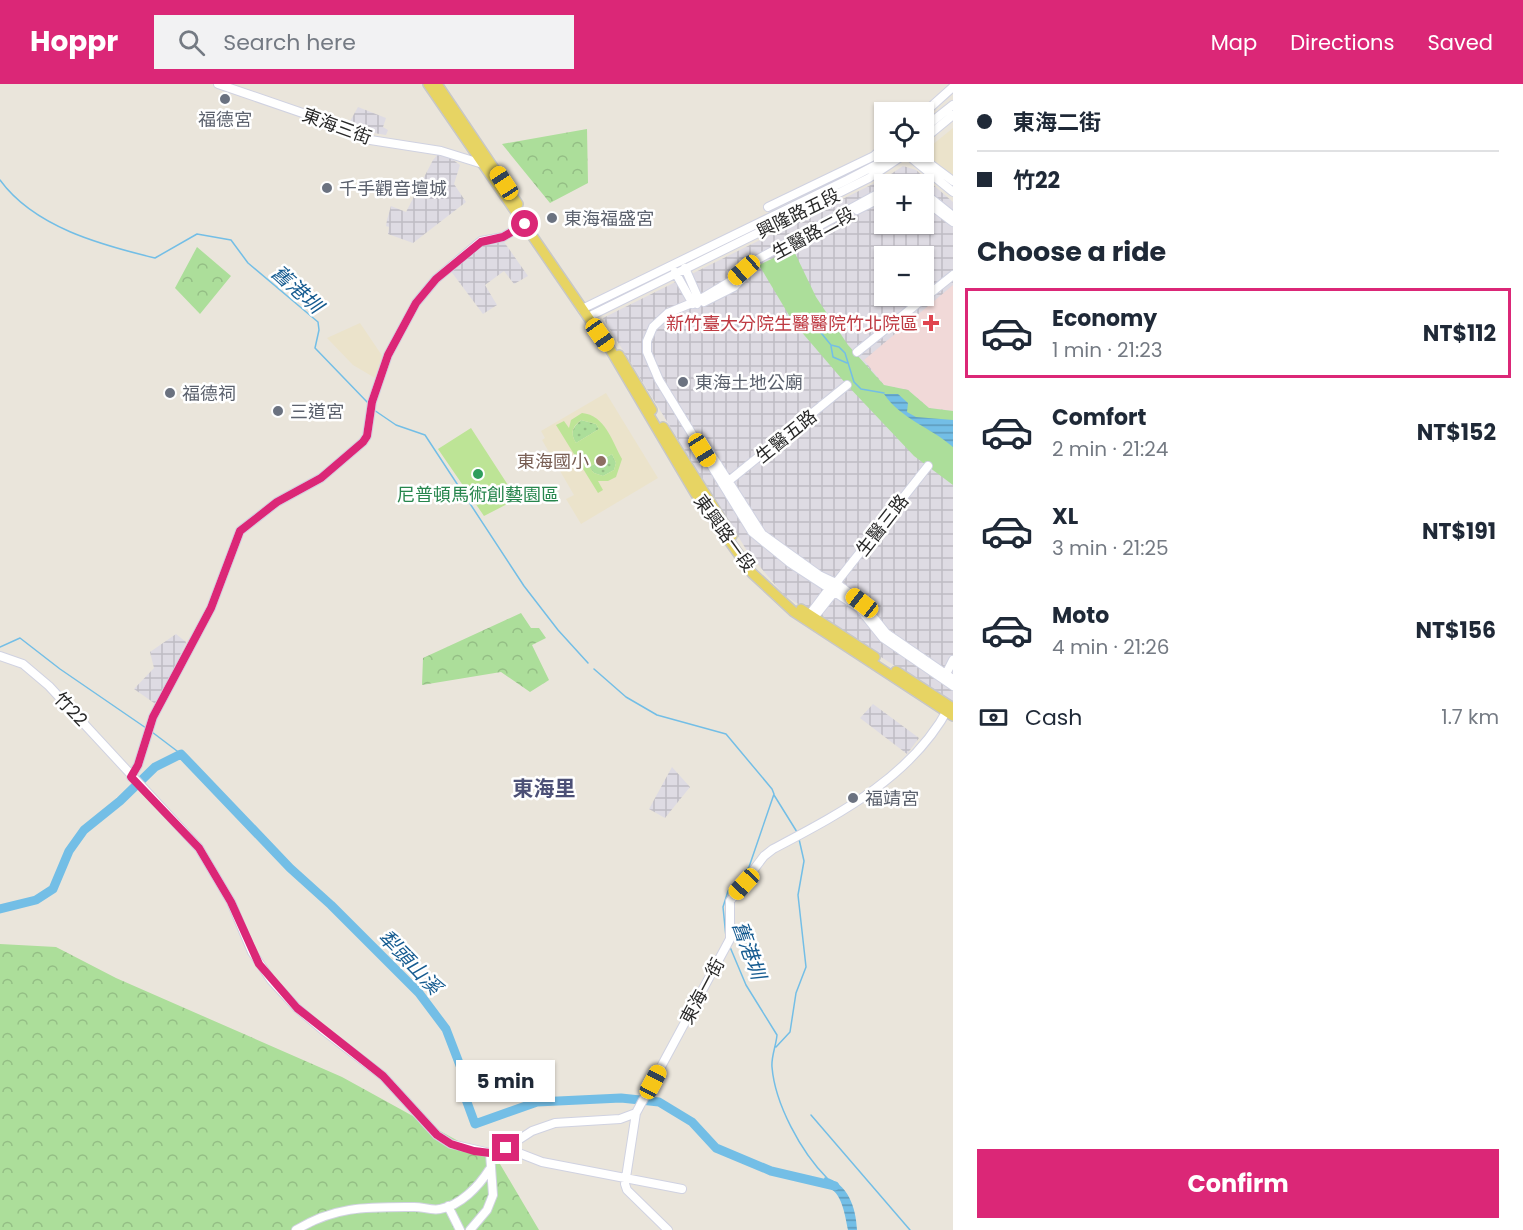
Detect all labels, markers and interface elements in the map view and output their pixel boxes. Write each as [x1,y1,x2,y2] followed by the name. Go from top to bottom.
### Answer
[154,15,574,69] search box
[30,22,118,61] text: Hoppr
[175,26,208,59] icon: search
[223,27,356,58] text: Search here
[1211,28,1257,57] text: Map
[1290,28,1394,57] text: Directions
[1427,28,1493,57] text: Saved
[218,92,232,106] marker: 福德宮
[299,102,375,150] street label: 東海三街
[874,102,934,306] map controls
[874,102,934,162] button: locate
[198,107,252,132] place label: 福德宮
[1013,107,1101,138] text: 東海二街
[487,163,521,203] car
[1013,165,1060,196] text: 竹22
[874,174,934,234] button: +
[339,176,447,201] place label: 千手觀音壇城
[320,181,334,195] marker: 千手觀音壇城
[752,182,844,244] street label: 興隆路五段
[767,201,859,265] street label: 生醫路二段
[564,206,654,231] place label: 東海福盛宮
[511,210,538,237] route start
[545,211,559,225] marker: 東海福盛宮
[977,233,1166,270] text: Choose a ride
[874,246,934,306] button: −
[725,251,763,289] car
[265,259,331,321] water label: 舊港圳
[1052,303,1157,334] text: Economy
[980,306,1034,360] icon: car
[666,311,918,336] place label: 新竹臺大分院生醫醫院竹北院區
[922,314,940,332] marker: 新竹臺大分院生醫醫院竹北院區
[582,315,618,355] car
[1423,318,1496,349] text: NT$112
[1052,336,1162,364] text: 1 min · 21:23
[695,370,803,395] place label: 東海土地公廟
[676,375,690,389] marker: 東海土地公廟
[182,381,236,406] place label: 福德祠
[163,386,177,400] marker: 福德祠
[290,399,344,424] place label: 三道宮
[1052,402,1146,433] text: Comfort
[271,404,285,418] marker: 三道宮
[750,404,822,468] street label: 生醫五路
[980,405,1034,459] icon: car
[1417,417,1496,448] text: NT$152
[685,430,719,470] car
[1052,435,1168,463] text: 2 min · 21:24
[517,449,589,474] place label: 東海國小
[594,454,608,468] marker: 東海國小
[471,467,485,481] marker: 尼普頓馬術創藝園區
[397,482,559,507] place label: 尼普頓馬術創藝園區
[688,489,762,577] street label: 東興路一段
[850,489,914,561] street label: 生醫三路
[1052,501,1078,532] text: XL
[980,504,1034,558] icon: car
[1422,516,1496,547] text: NT$191
[1052,534,1169,562] text: 3 min · 21:25
[842,585,882,621] car
[1052,600,1109,631] text: Moto
[980,603,1034,657] icon: car
[1415,615,1496,646] text: NT$156
[1052,633,1170,661] text: 4 min · 21:26
[49,686,93,732] street label: 竹22
[977,701,1010,734] icon: cash
[1025,702,1082,733] text: Cash
[1441,703,1499,731] text: 1.7 km
[513,774,576,803] district label: 東海里
[865,786,919,811] place label: 福靖宮
[846,791,860,805] marker: 福靖宮
[725,865,763,903] car
[726,917,773,986] water label: 舊港圳
[372,924,450,1003] water label: 犁頭山溪
[674,953,730,1029] street label: 東海一街
[456,1061,556,1103] callout: 5 min
[637,1062,669,1102] car
[477,1067,534,1095] text: 5 min
[492,1134,519,1161] route end
[977,1149,1499,1218] button: Confirm

